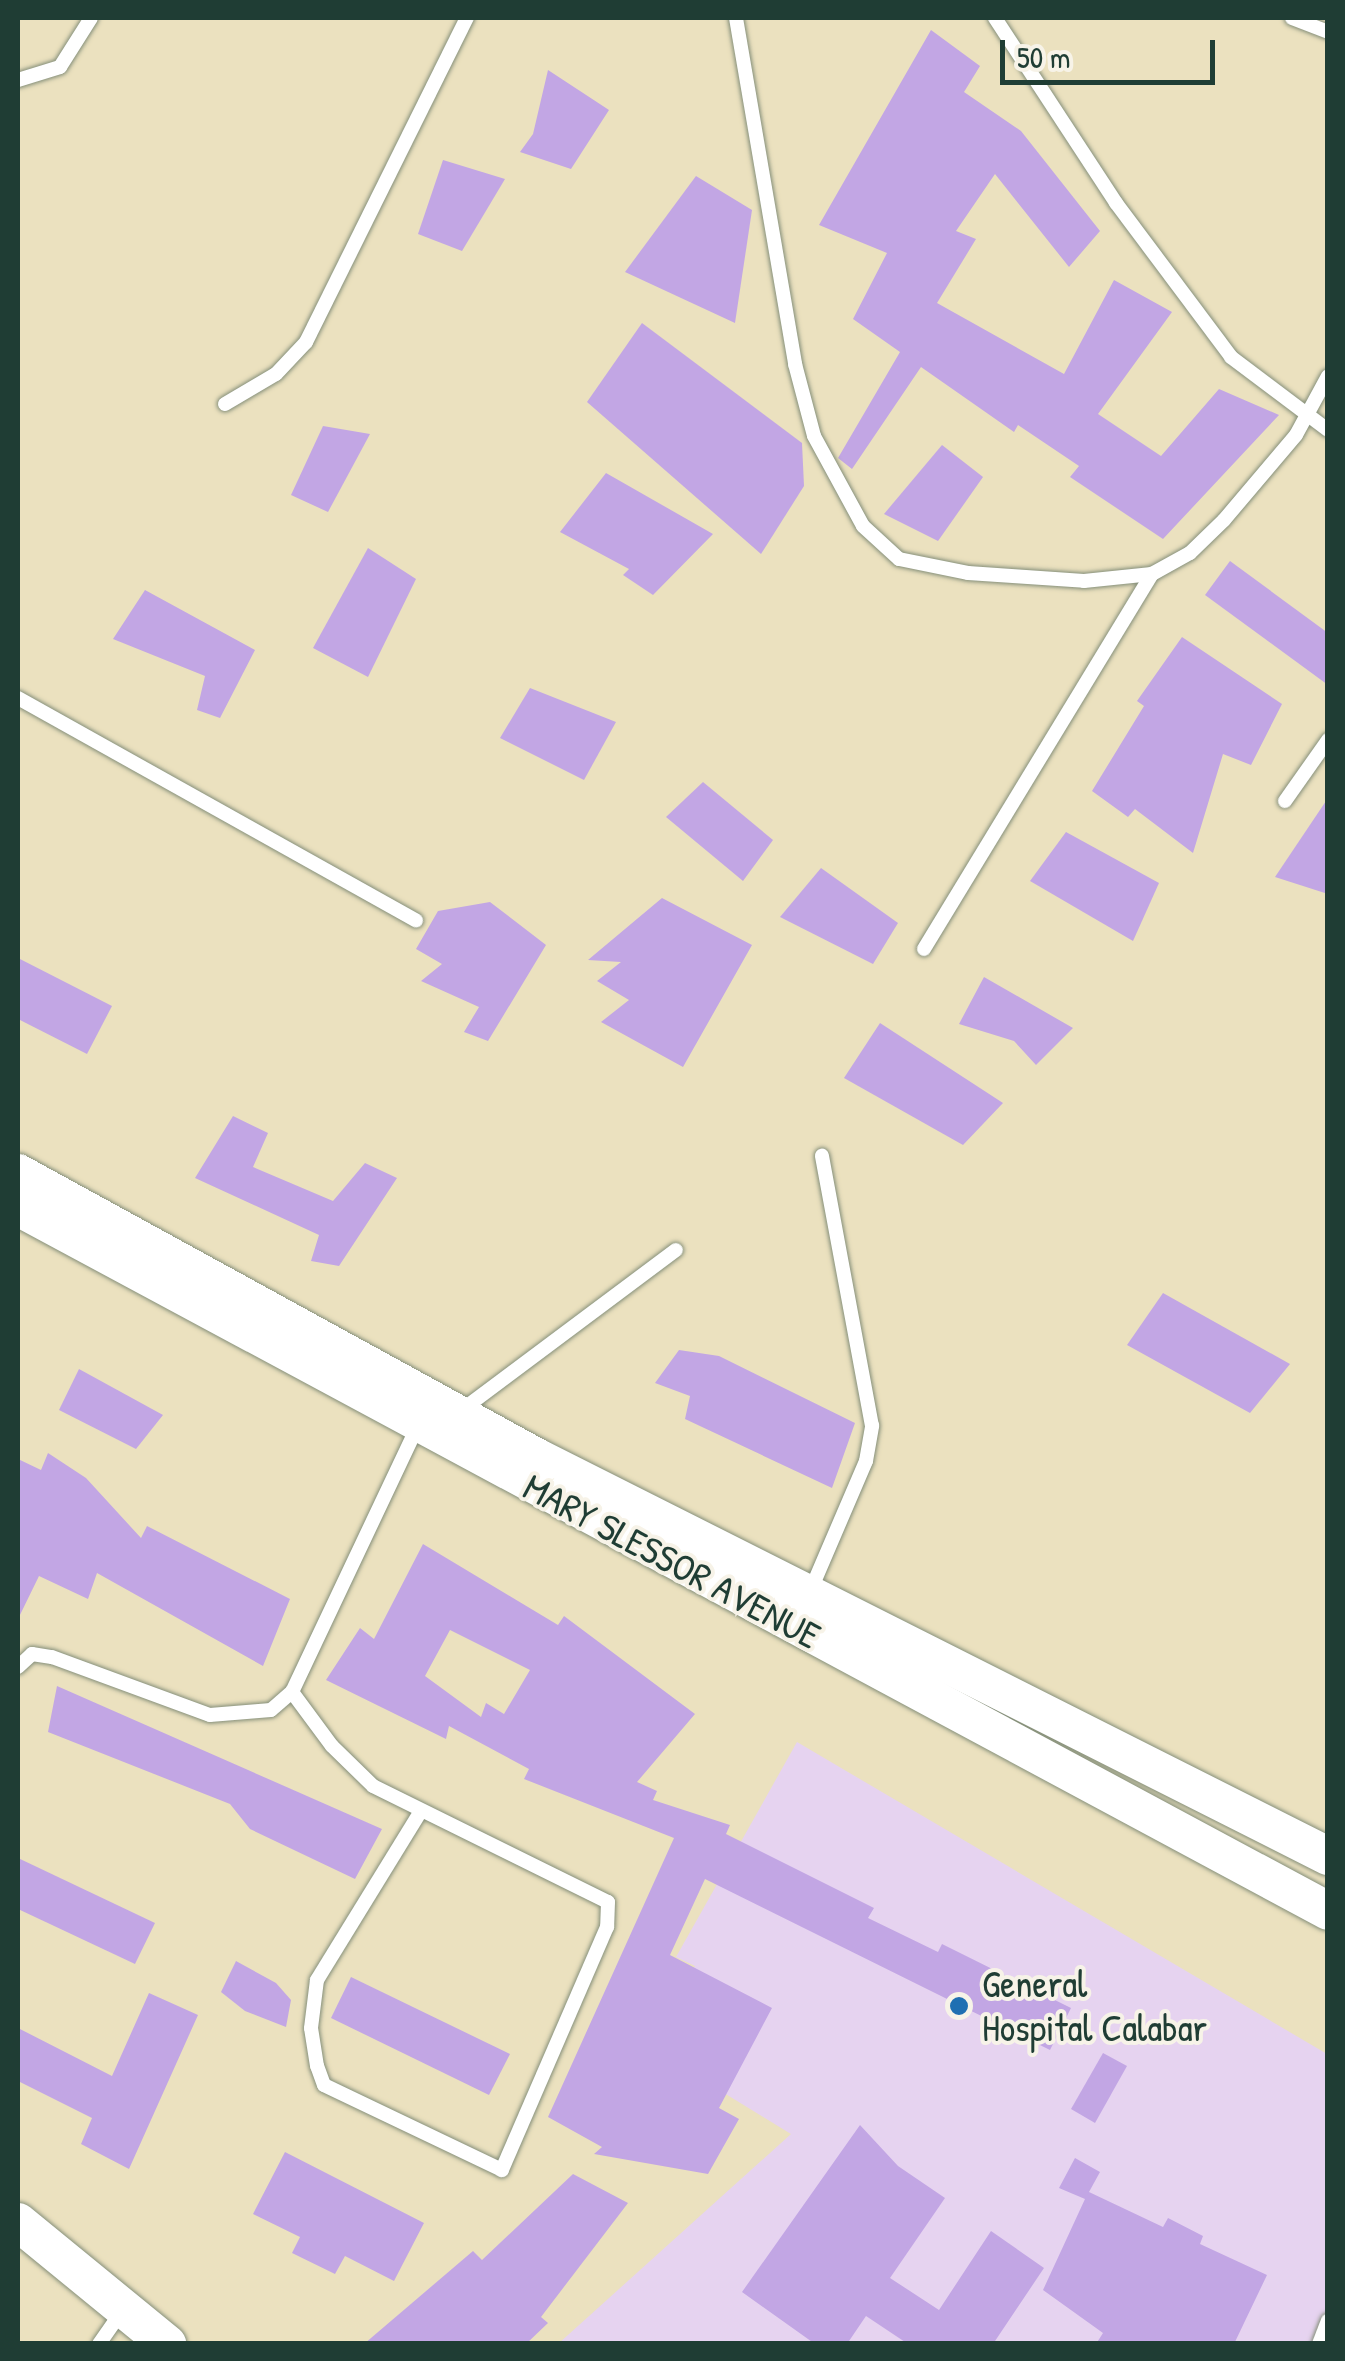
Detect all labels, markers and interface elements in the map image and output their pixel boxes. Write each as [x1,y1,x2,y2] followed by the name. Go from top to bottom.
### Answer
[1005,20,1220,82] scale bar
[1017,37,1070,77] text: 50 m
[516,1464,828,1658] street label: MARY SLESSOR AVENUE
[982,1961,1207,2050] place label: General Hospital Calabar
[946,1993,972,2019] marker: General Hospital Calabar

